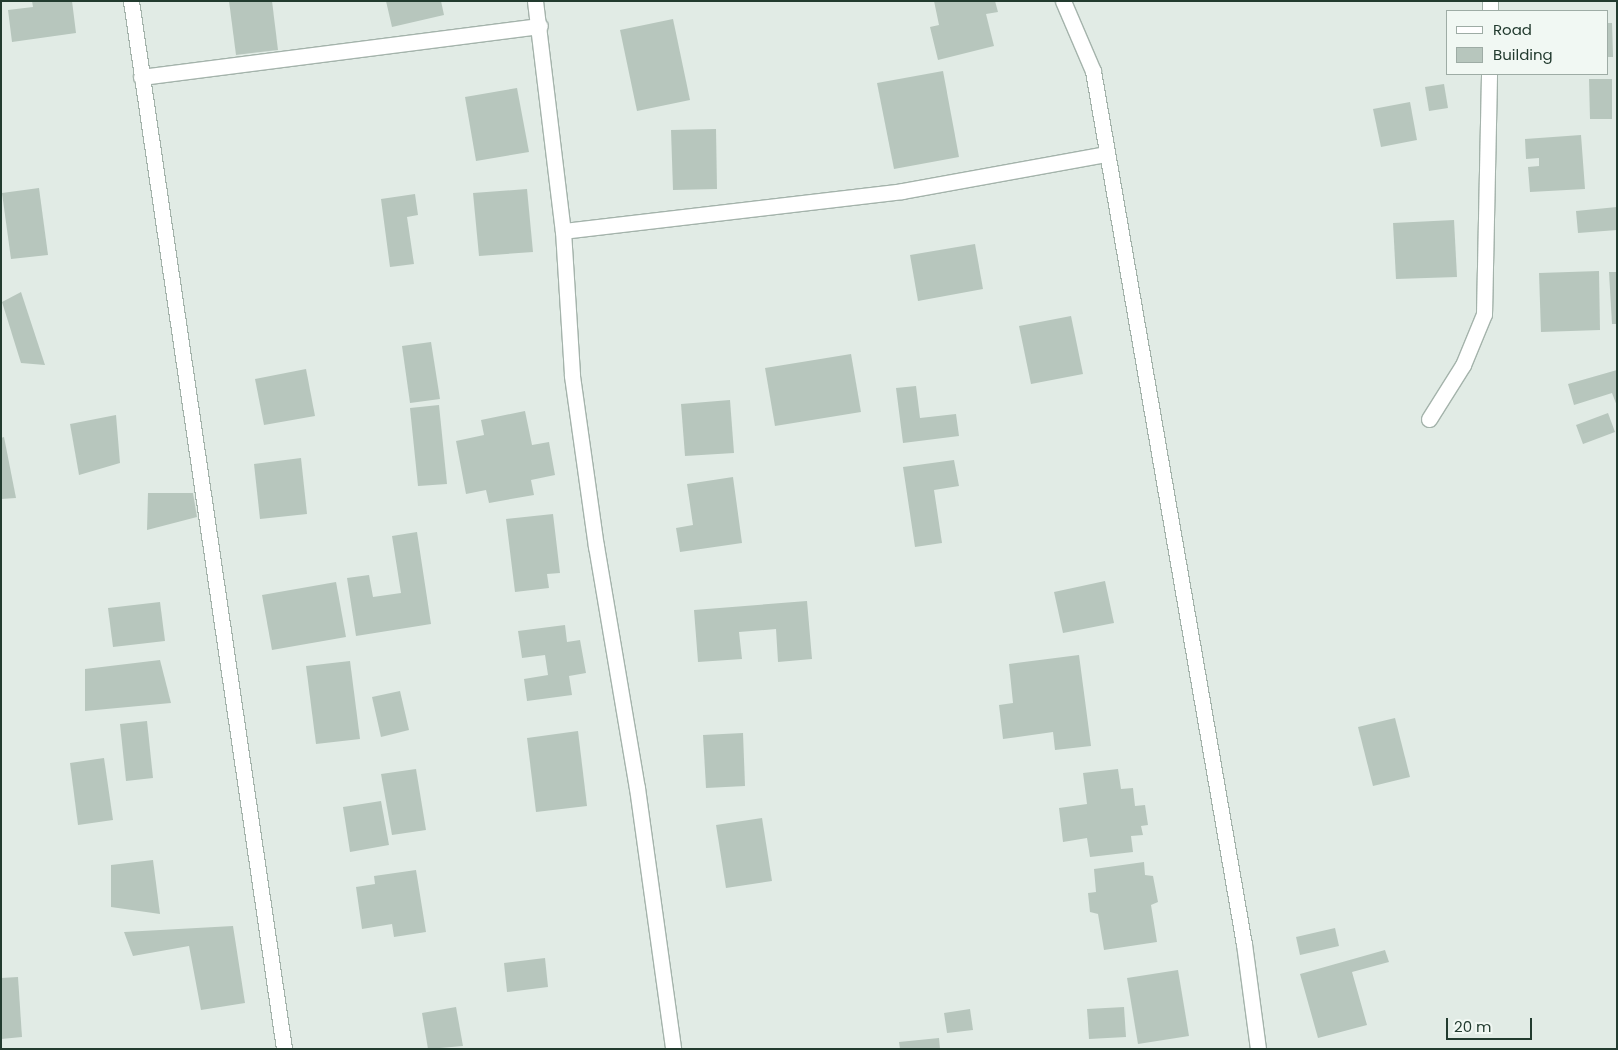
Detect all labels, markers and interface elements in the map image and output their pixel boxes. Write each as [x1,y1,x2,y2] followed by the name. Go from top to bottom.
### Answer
[1446,10,1608,75] legend
[1493,19,1532,40] text: Road
[1493,44,1553,65] text: Building
[1448,1008,1534,1040] scale bar
[1454,1016,1492,1037] text: 20 m

